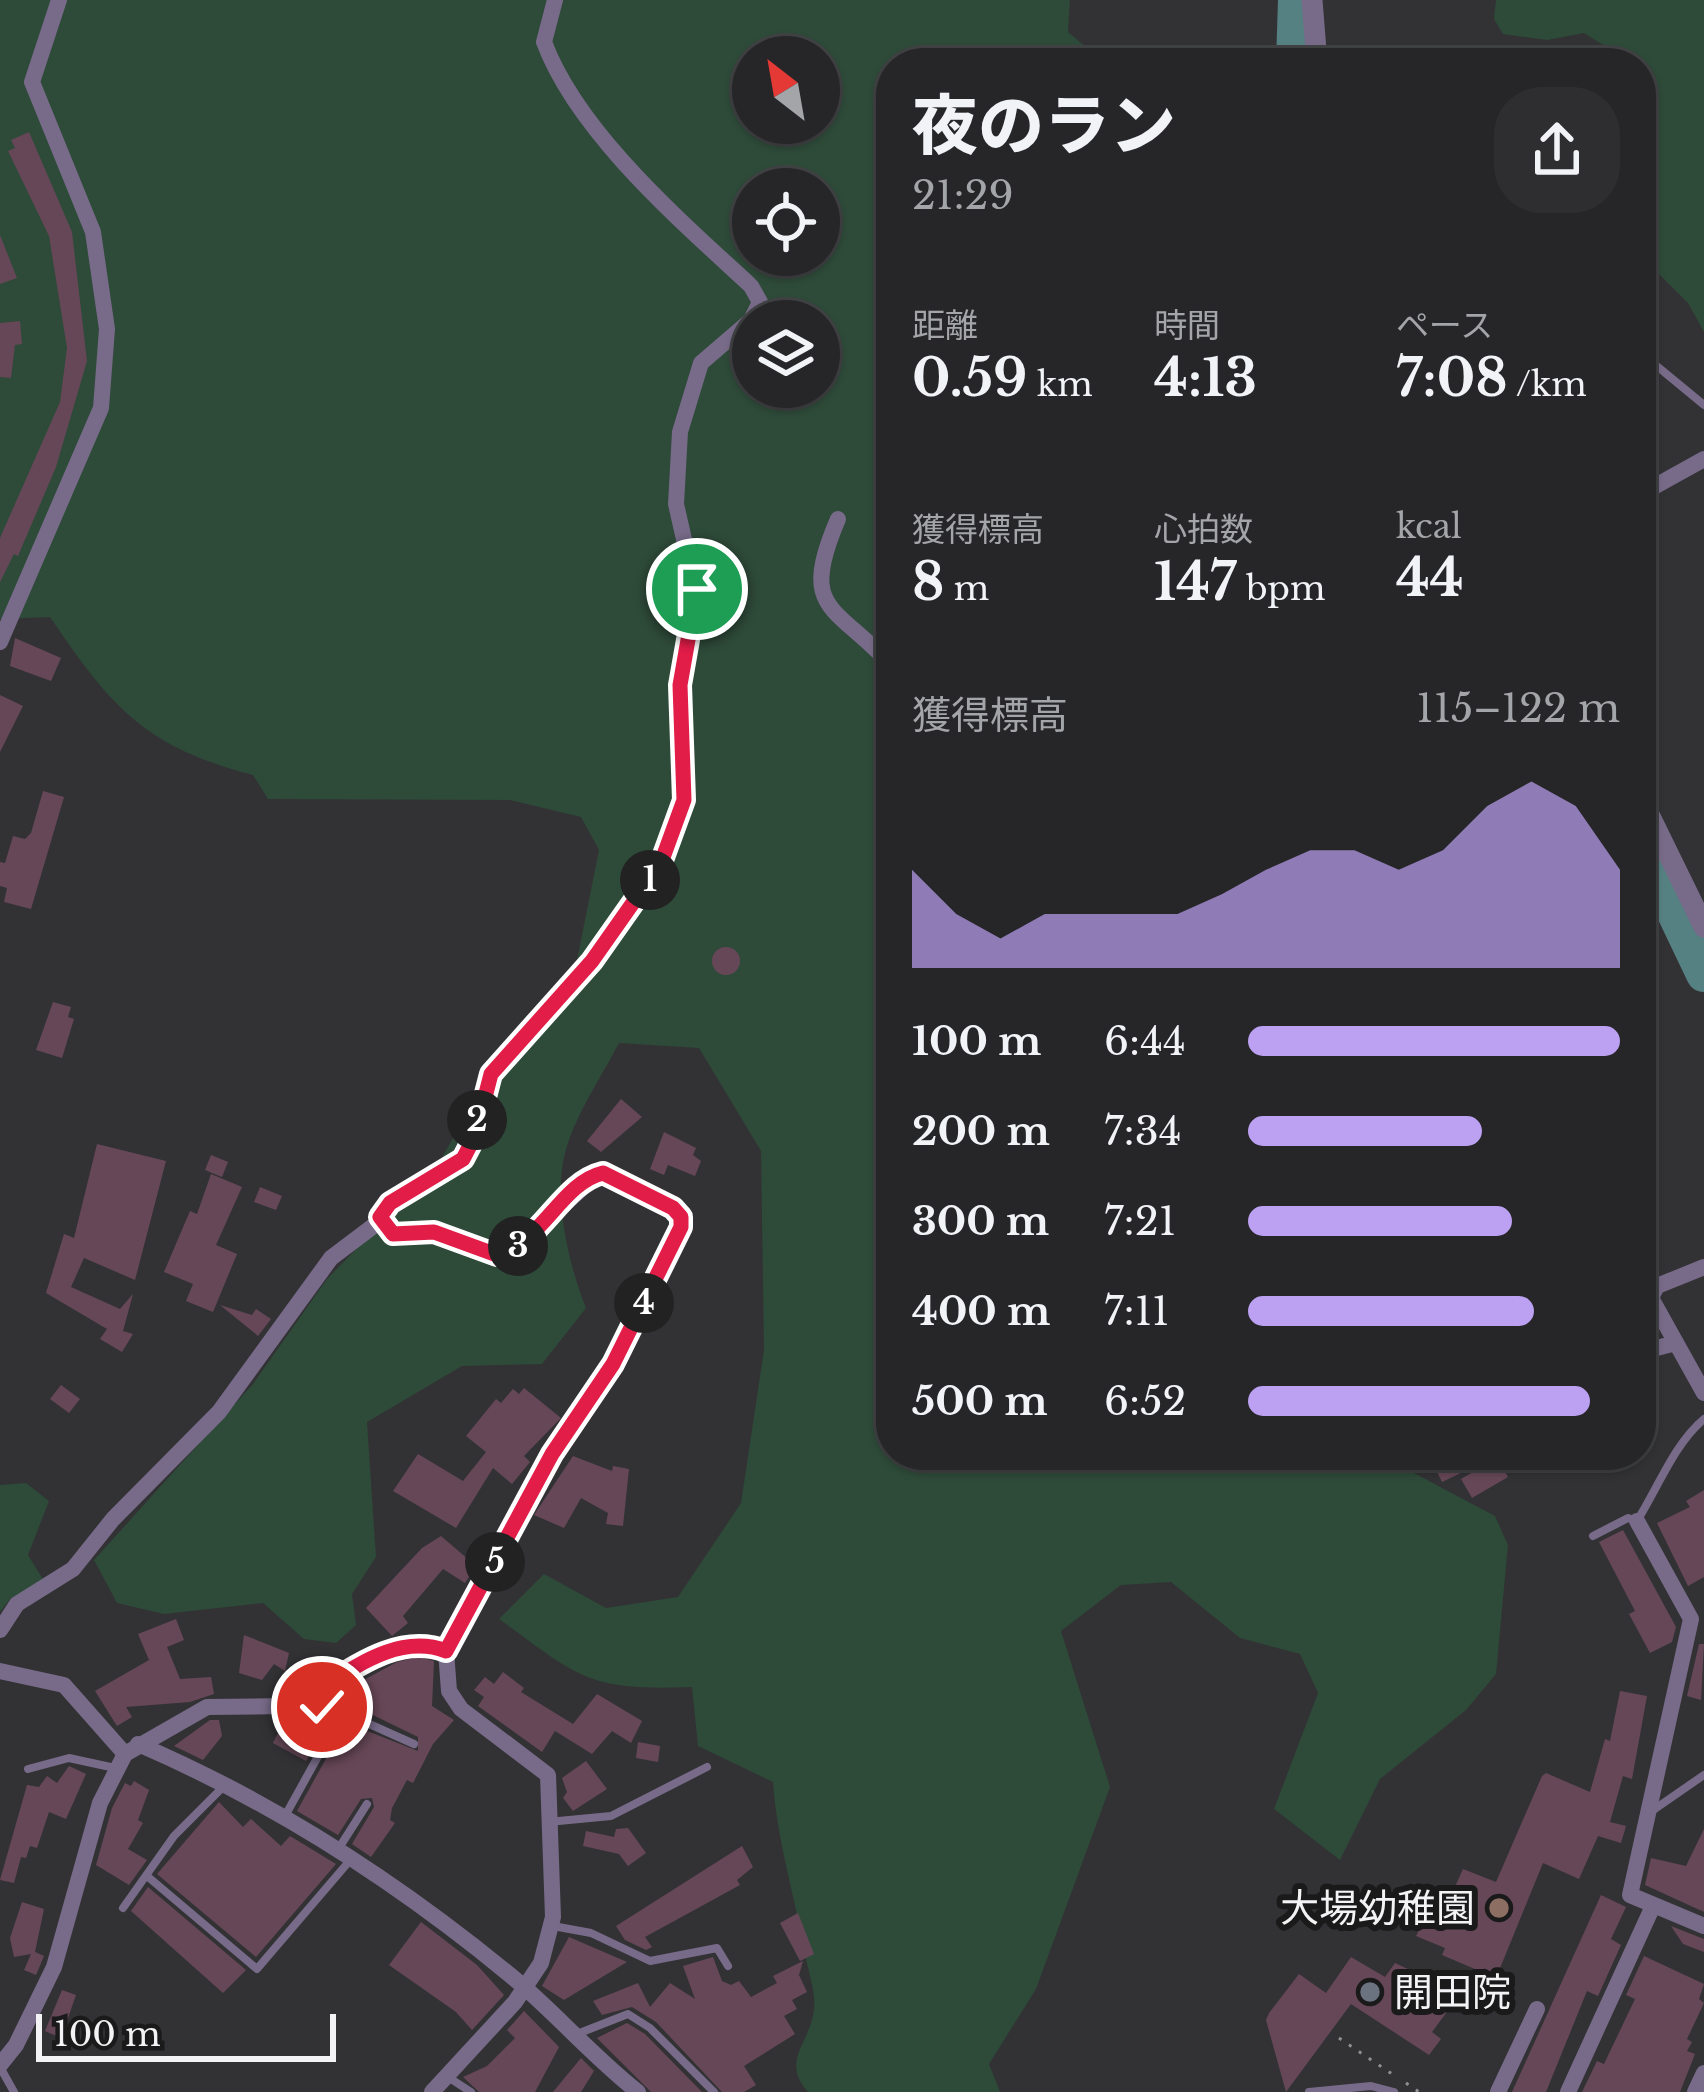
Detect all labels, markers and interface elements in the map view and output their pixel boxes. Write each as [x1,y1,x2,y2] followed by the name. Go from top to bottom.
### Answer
[732,36,840,144] north arrow
[732,36,840,408] map controls
[912,85,1176,167] text: 夜のラン
[1494,87,1620,213] button: share
[732,168,840,276] button: locate
[912,171,1014,220] text: 21:29
[732,300,840,408] button: layers
[912,305,978,346] text: 距離
[1154,305,1220,346] text: 時間
[1396,305,1493,346] text: ペース
[912,347,1027,410] text: 0.59
[1154,347,1257,410] text: 4:13
[1396,347,1508,410] text: 7:08
[1027,364,1093,405] text: km
[1508,364,1587,405] text: /km
[1396,506,1462,547] text: kcal
[912,509,1044,550] text: 獲得標高
[1154,509,1253,550] text: 心拍数
[646,538,748,640] pin
[1396,547,1464,610] text: 44
[912,551,944,614] text: 8
[1154,551,1236,614] text: 147
[664,556,730,622] icon: arrive
[944,568,989,609] text: m
[1236,568,1325,609] text: bpm
[1416,684,1620,733] text: 115–122 m
[912,691,1068,740] text: 獲得標高
[620,850,680,910] pin: 1
[643,859,657,900] text: 1
[912,1017,1041,1066] text: 100 m
[1104,1017,1186,1066] text: 6:44
[447,1090,507,1150] pin: 2
[466,1099,488,1140] text: 2
[912,1107,1050,1156] text: 200 m
[1104,1107,1182,1156] text: 7:34
[912,1197,1049,1246] text: 300 m
[1104,1197,1176,1246] text: 7:21
[488,1216,548,1276] pin: 3
[507,1225,529,1266] text: 3
[614,1273,674,1333] pin: 4
[633,1282,655,1323] text: 4
[912,1287,1050,1336] text: 400 m
[1104,1287,1169,1336] text: 7:11
[912,1377,1048,1426] text: 500 m
[1104,1377,1186,1426] text: 6:52
[465,1532,525,1592] pin: 5
[485,1541,505,1582] text: 5
[271,1656,373,1758] pin
[289,1674,355,1740] icon: check
[1280,1884,1475,1933] place label: 大場幼稚園
[1486,1895,1512,1921] marker: 大場幼稚園
[1394,1968,1511,2017] place label: 開田院
[1357,1979,1383,2005] marker: 開田院
[36,2008,336,2061] scale bar
[54,2014,161,2055] text: 100 m

